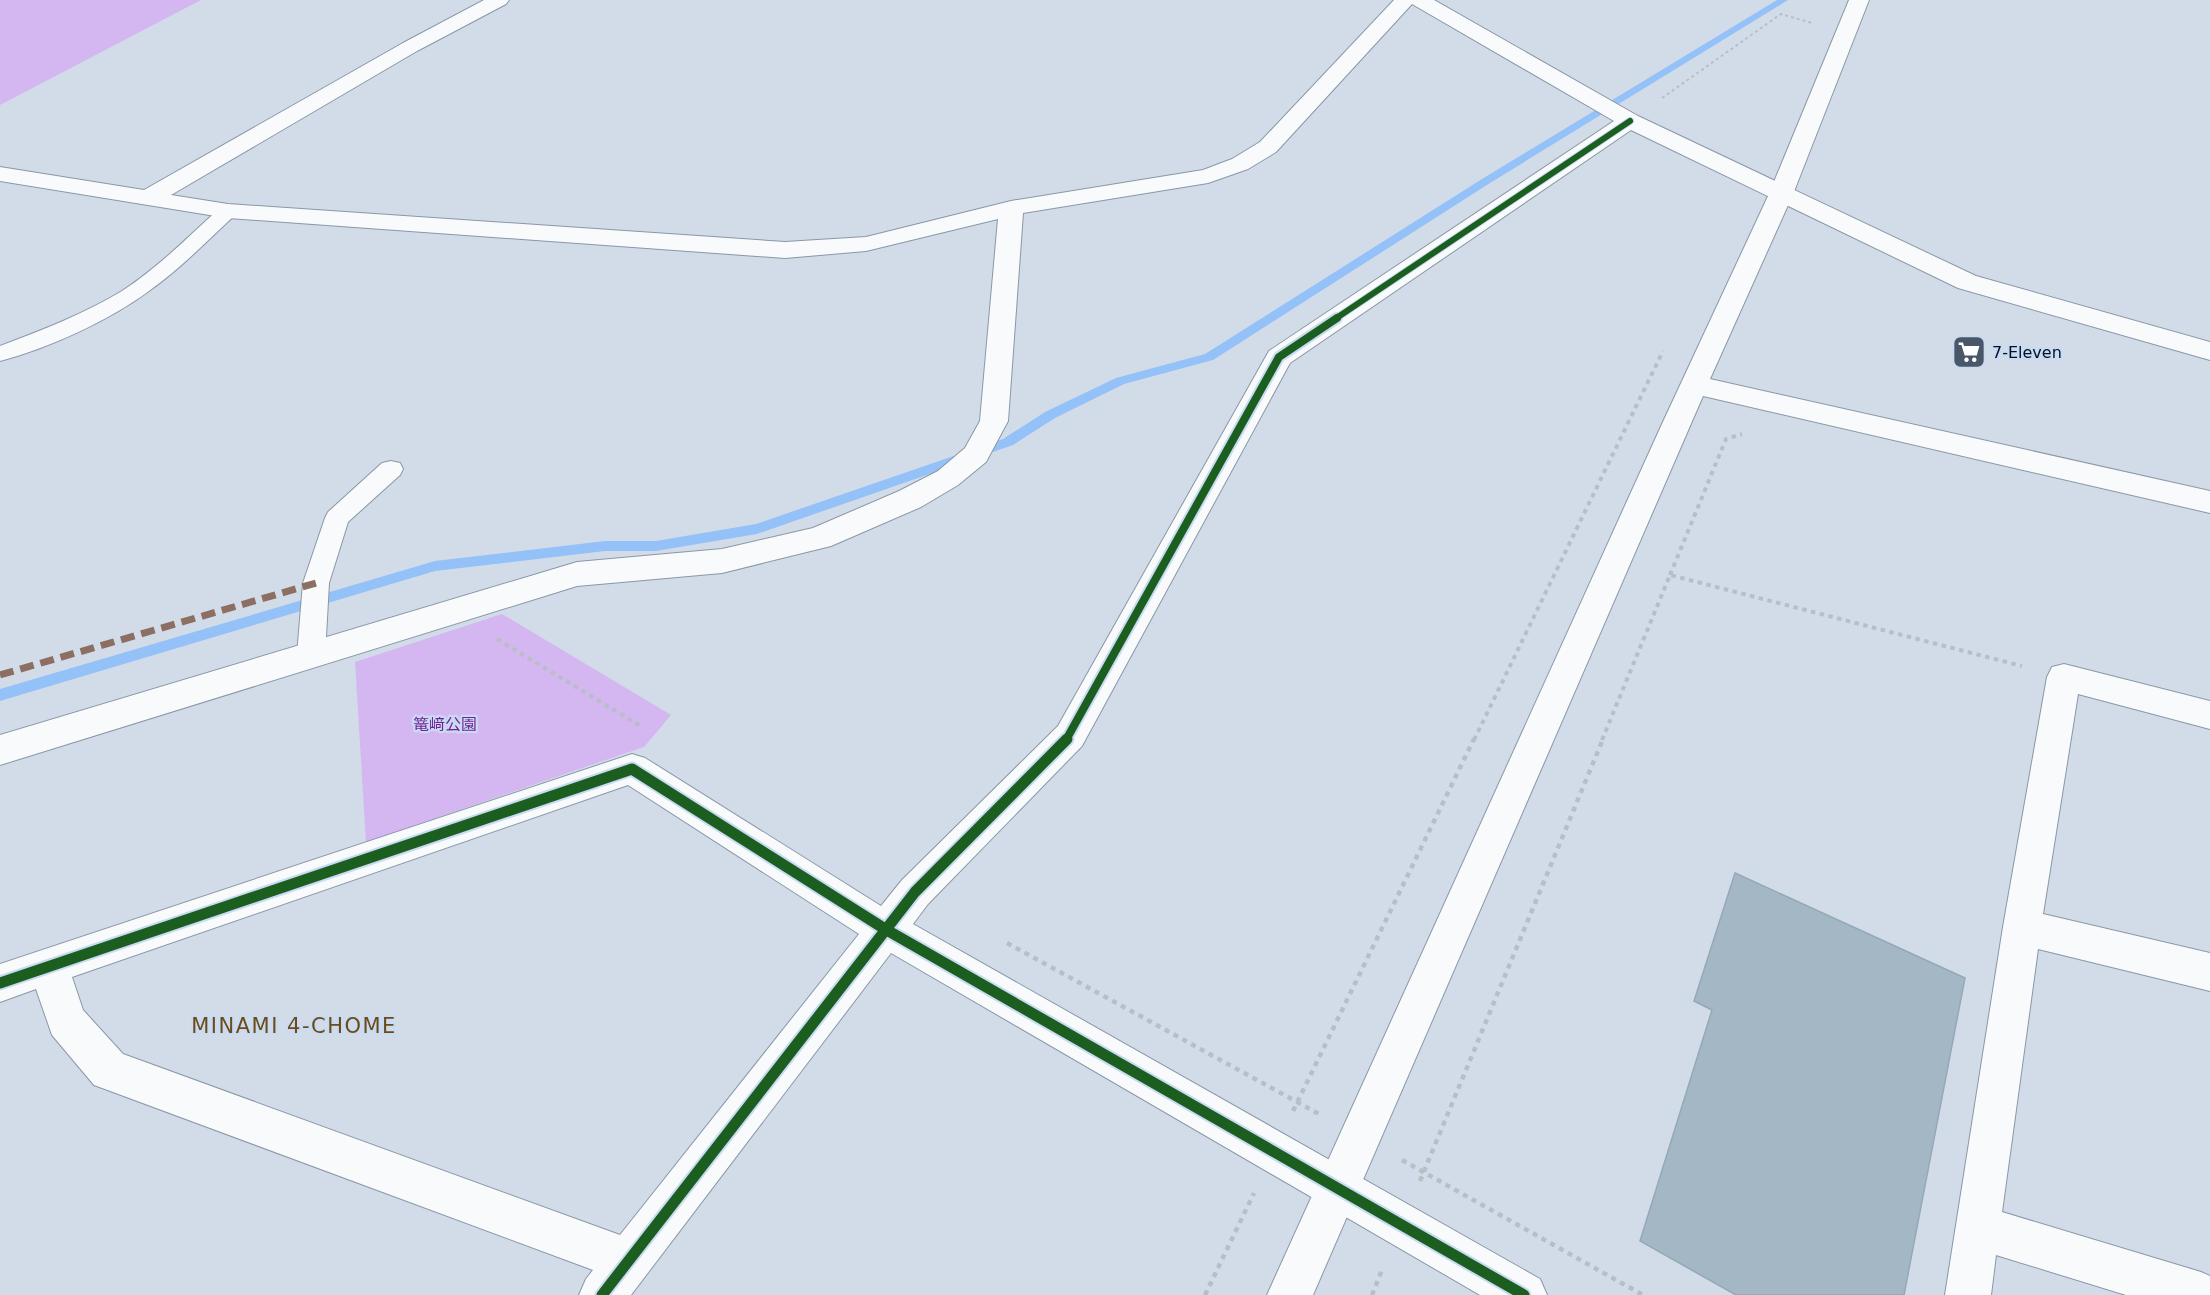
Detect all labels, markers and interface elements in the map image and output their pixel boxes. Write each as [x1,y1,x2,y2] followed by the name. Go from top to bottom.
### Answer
[1951,334,1987,370] supermarket icon: 7-Eleven
[1992,343,2062,362] place label: 7-Eleven
[413,715,477,734] park label: 篭﨑公園
[191,1014,397,1038] district label: MINAMI 4-CHOME

